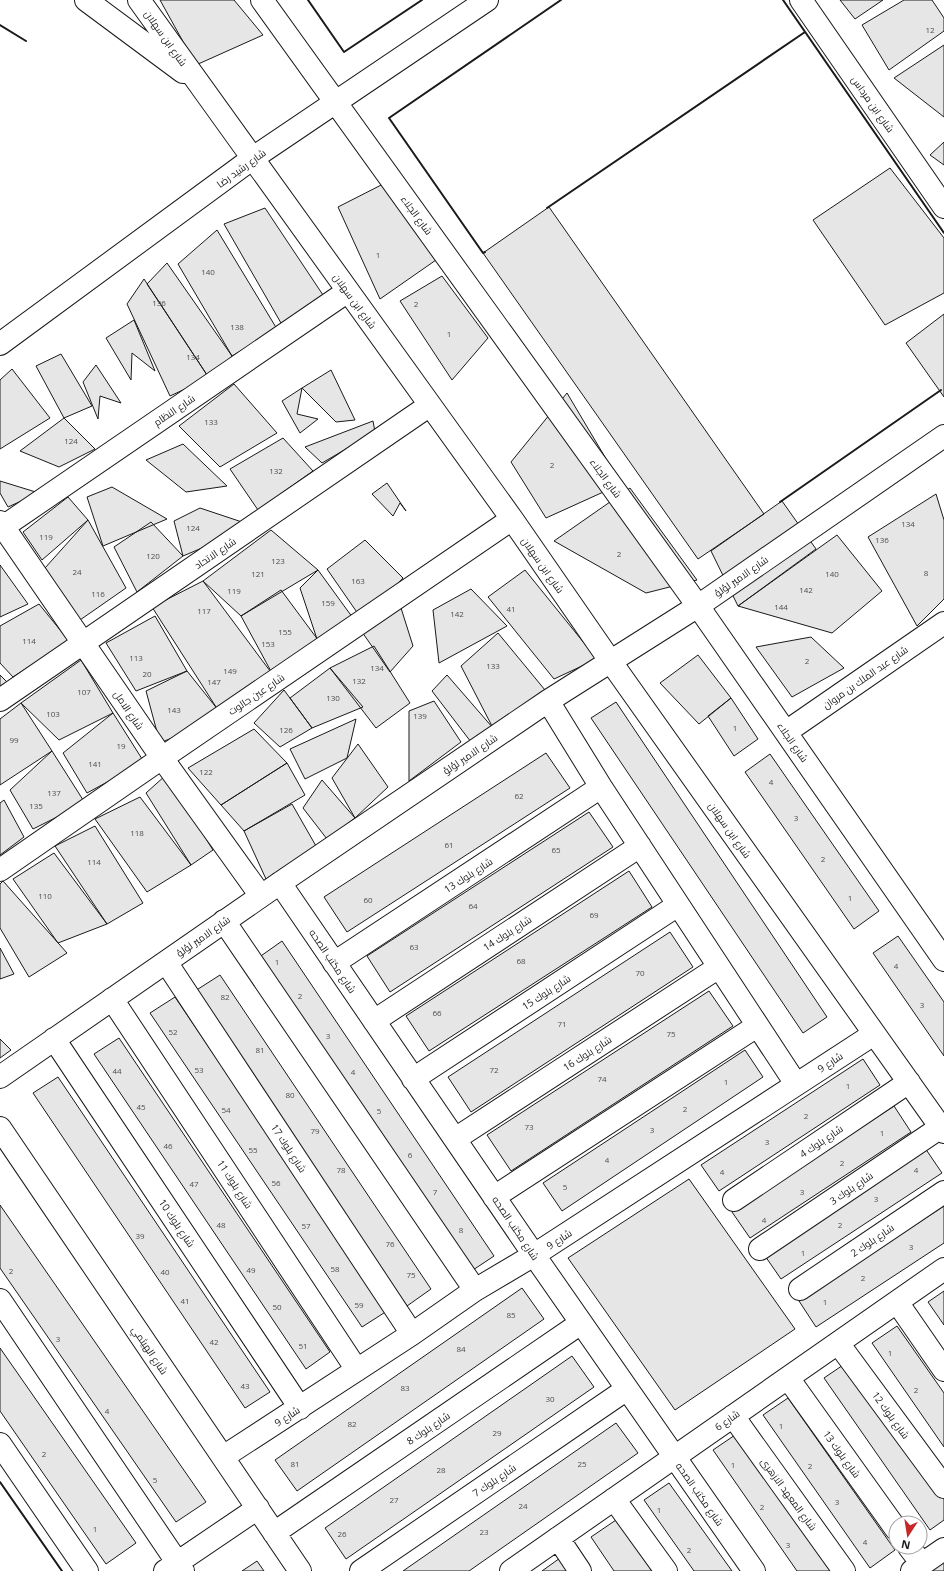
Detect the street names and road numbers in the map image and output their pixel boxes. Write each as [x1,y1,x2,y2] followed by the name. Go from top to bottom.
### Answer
[142,7,190,69] street label: شارع ابن سهلان
[848,73,898,135] street label: شارع ابن مرداس
[214,145,268,191] street label: شارع رشيد رضا
[398,192,436,238] street label: شارع الجلاء
[330,271,380,331] street label: شارع ابن سهلان
[151,391,198,430] street label: شارع النظام
[587,455,625,501] street label: شارع الجلاء
[191,534,239,572] street label: شارع الاتحاد
[519,534,567,596] street label: شارع ابن سهلان
[711,552,771,600] street label: شارع الامير لؤلؤ
[820,642,910,712] street label: شارع عبد الملك بن مروان
[225,670,287,718] street label: شارع عين جالوت
[111,688,147,732] street label: شارع الامل
[774,719,812,765] street label: شارع الجلاء
[440,731,500,777] street label: شارع الامير لؤلؤ
[706,799,754,861] street label: شارع ابن سهلان
[441,854,495,896] street label: شارع بلوك 13
[173,912,233,960] street label: شارع الامير لؤلؤ
[480,912,534,954] street label: شارع بلوك 14
[306,926,360,996] street label: شارع مكتب الصحه
[519,971,573,1013] street label: شارع بلوك 15
[560,1032,614,1074] street label: شارع بلوك 16
[815,1049,845,1075] street label: شارع 9
[268,1121,310,1175] street label: شارع بلوك 17
[797,1121,845,1161] street label: شارع بلوك 4
[214,1157,256,1211] street label: شارع بلوك 11
[827,1169,875,1207] street label: شارع بلوك 3
[489,1193,543,1263] street label: شارع مكتب الصحه
[156,1196,198,1250] street label: شارع بلوك 10
[848,1220,896,1260] street label: شارع بلوك 2
[544,1226,574,1252] street label: شارع 9
[128,1323,171,1377] street label: شارع الهيثمي
[869,1388,913,1442] street label: شارع بلوك 12
[272,1403,302,1429] street label: شارع 9
[712,1406,742,1434] street label: شارع 6
[404,1408,452,1448] street label: شارع بلوك 8
[820,1427,864,1481] street label: شارع بلوك 13
[758,1455,820,1533] street label: شارع المعهد الازهرى
[673,1459,727,1529] street label: شارع مكتب الصحه
[470,1460,518,1500] street label: شارع بلوك 7

